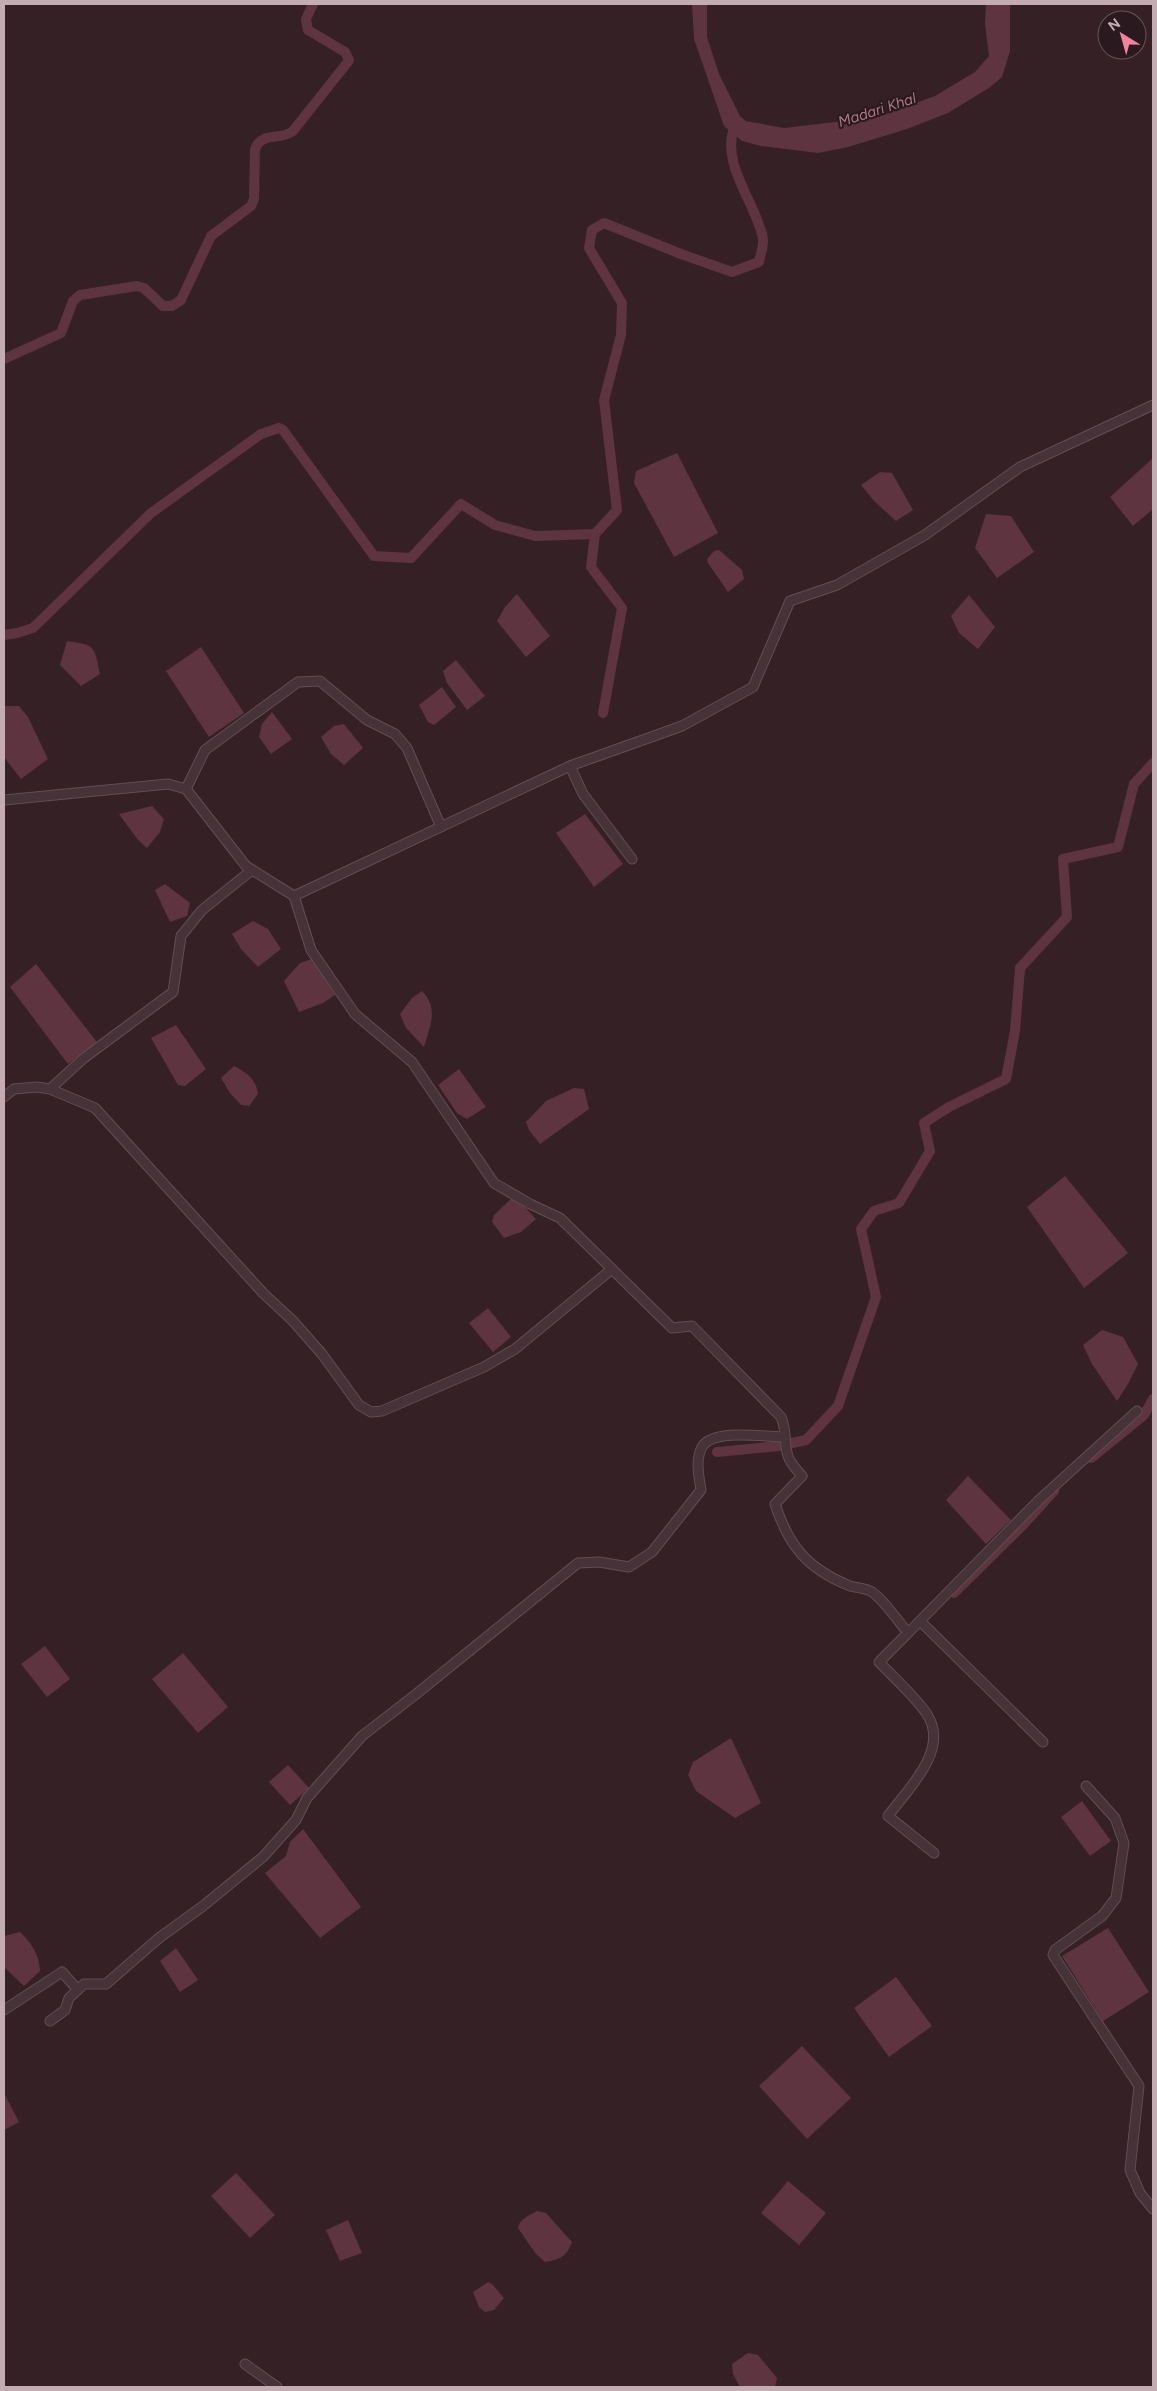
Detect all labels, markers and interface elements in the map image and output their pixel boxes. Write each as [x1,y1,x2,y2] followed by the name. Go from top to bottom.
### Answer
[1097,10,1147,60] north arrow
[1105,15,1124,35] text: N
[836,89,919,131] water label: Madari Khal

